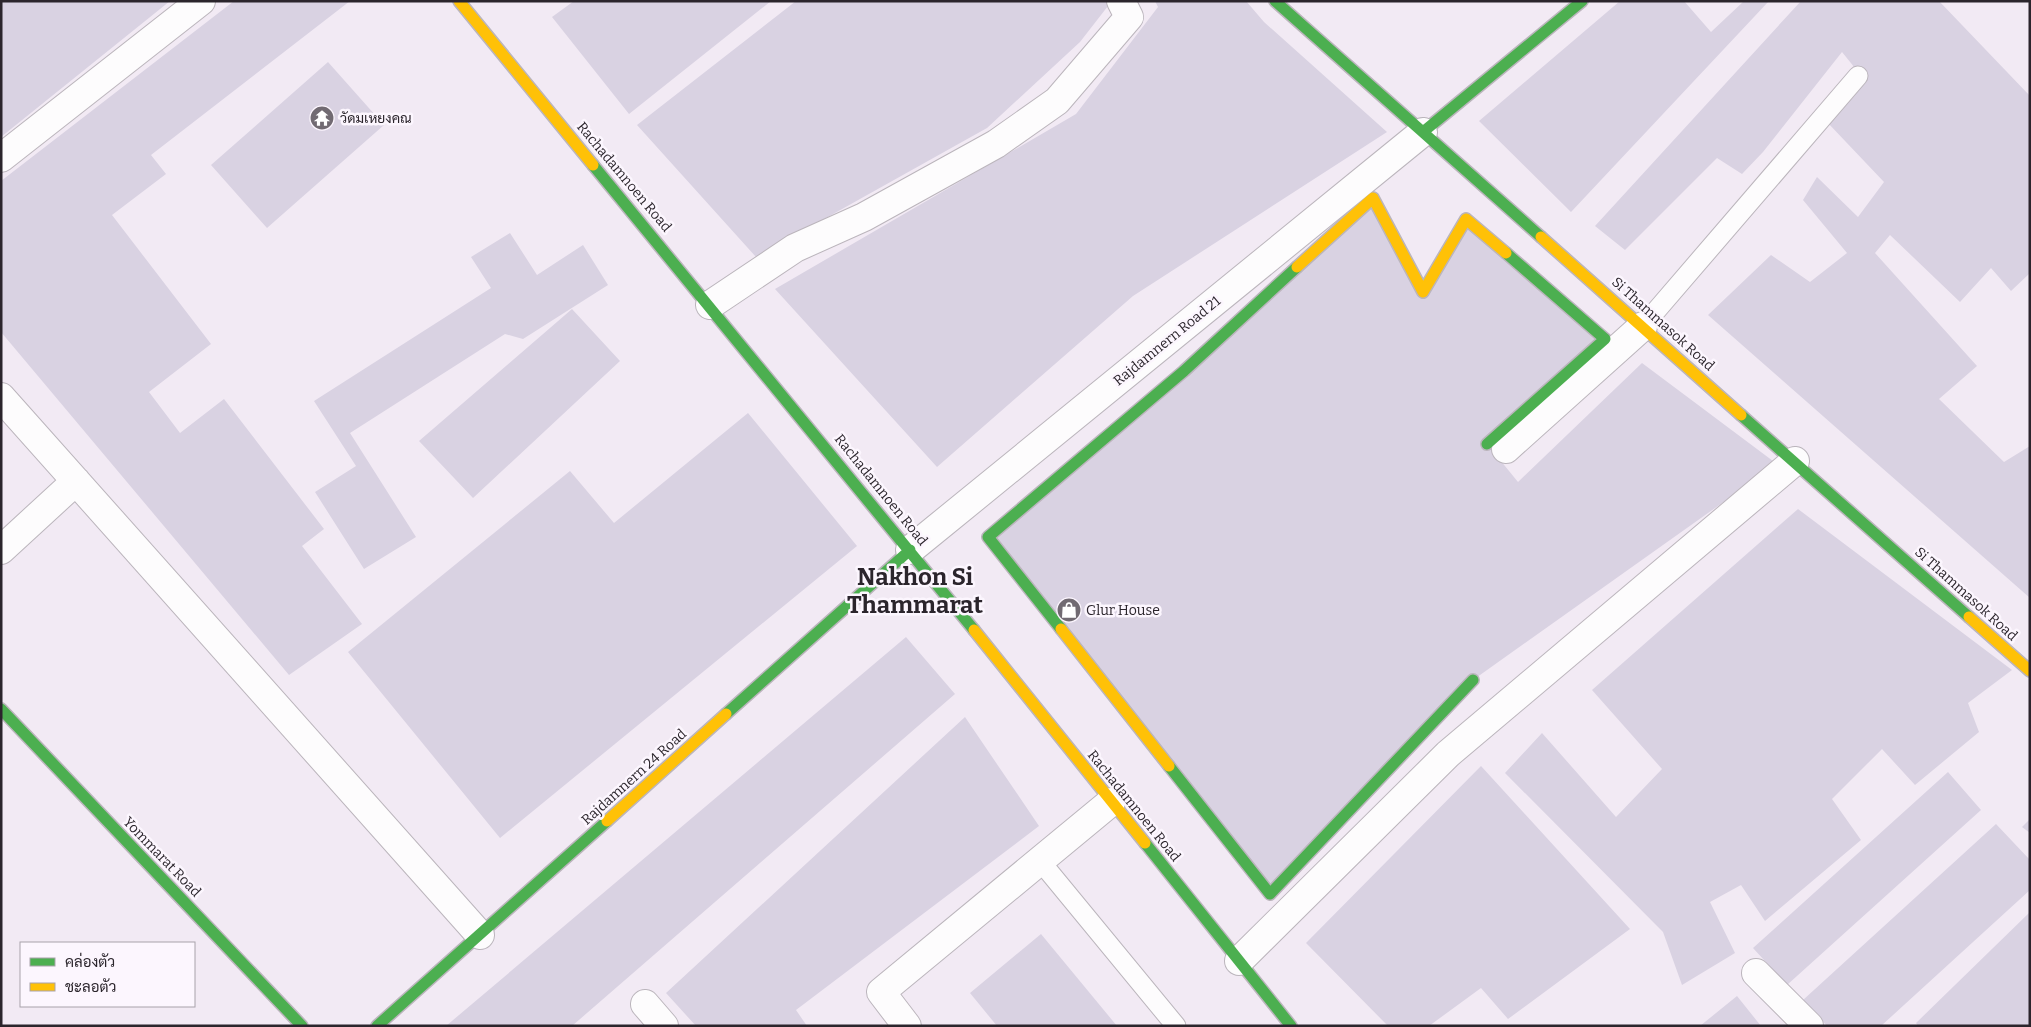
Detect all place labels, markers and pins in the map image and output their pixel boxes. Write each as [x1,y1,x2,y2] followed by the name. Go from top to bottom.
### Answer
[309,105,335,131] temple icon: วัดมเหยงคณ
[340,110,412,127] place label: วัดมเหยงคณ
[1056,597,1082,623] shop icon: Glur House
[1086,602,1160,619] place label: Glur House

